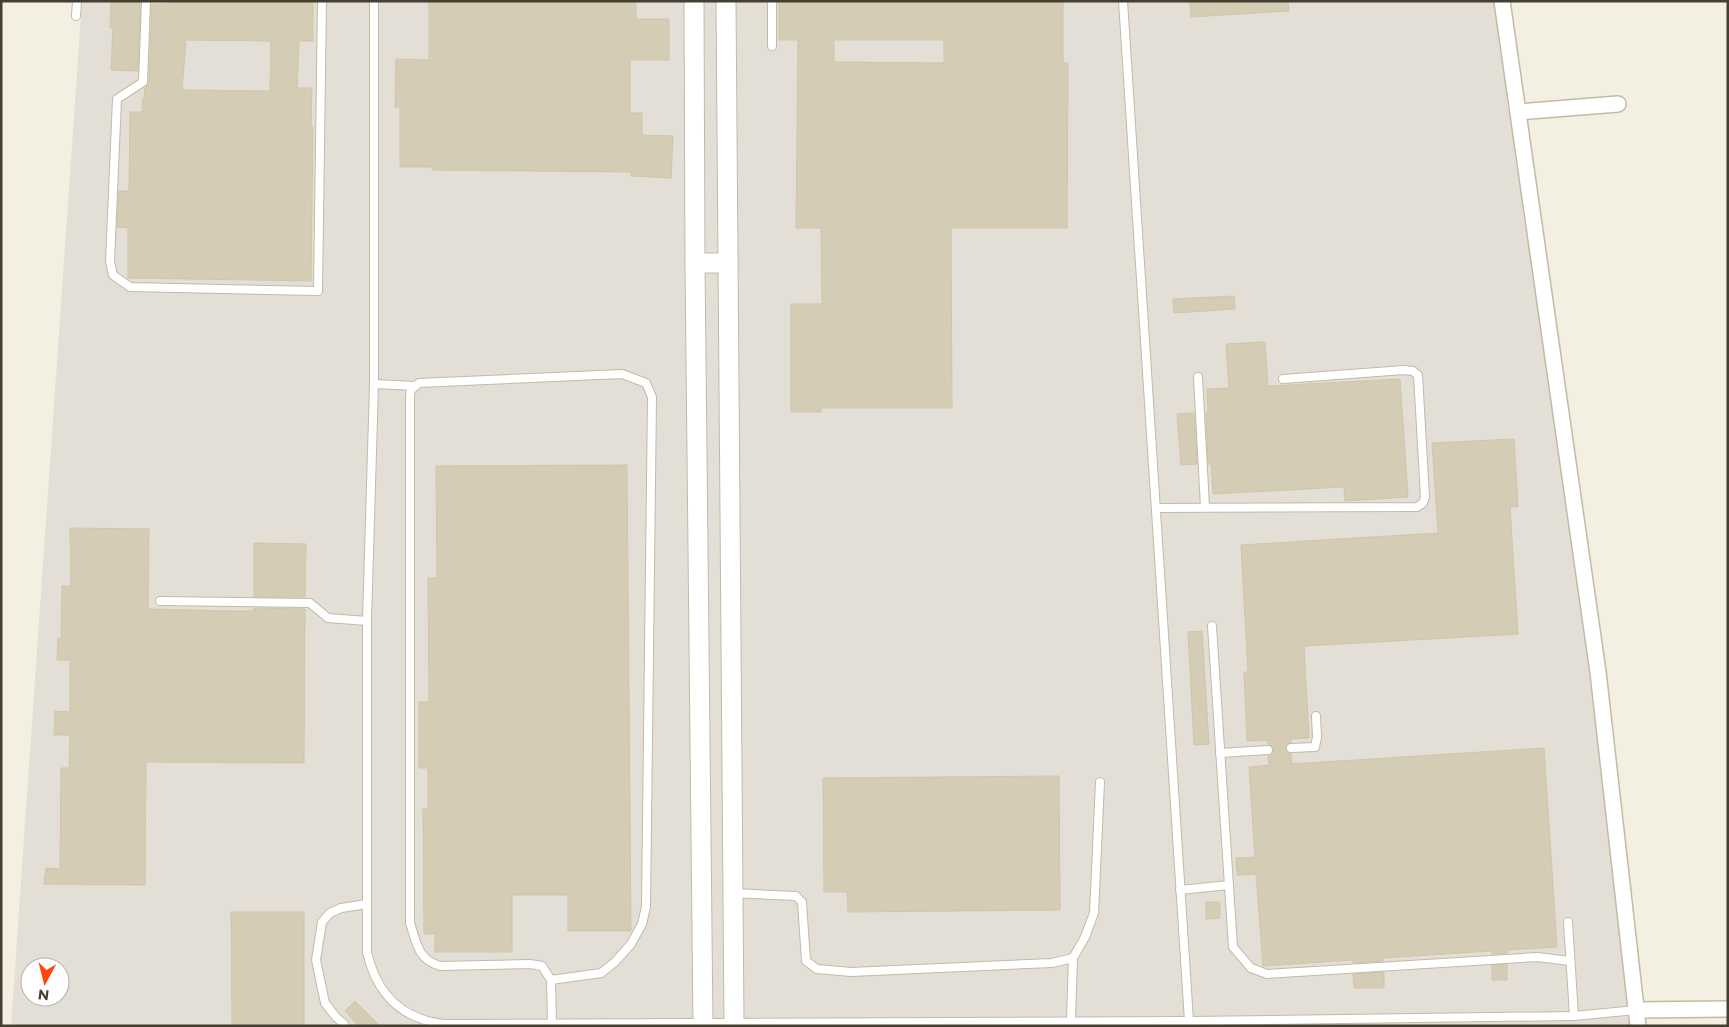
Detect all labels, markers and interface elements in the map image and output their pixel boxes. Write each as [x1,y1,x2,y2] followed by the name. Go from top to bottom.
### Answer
[20,957,70,1007] north arrow
[37,985,50,1005] text: N

